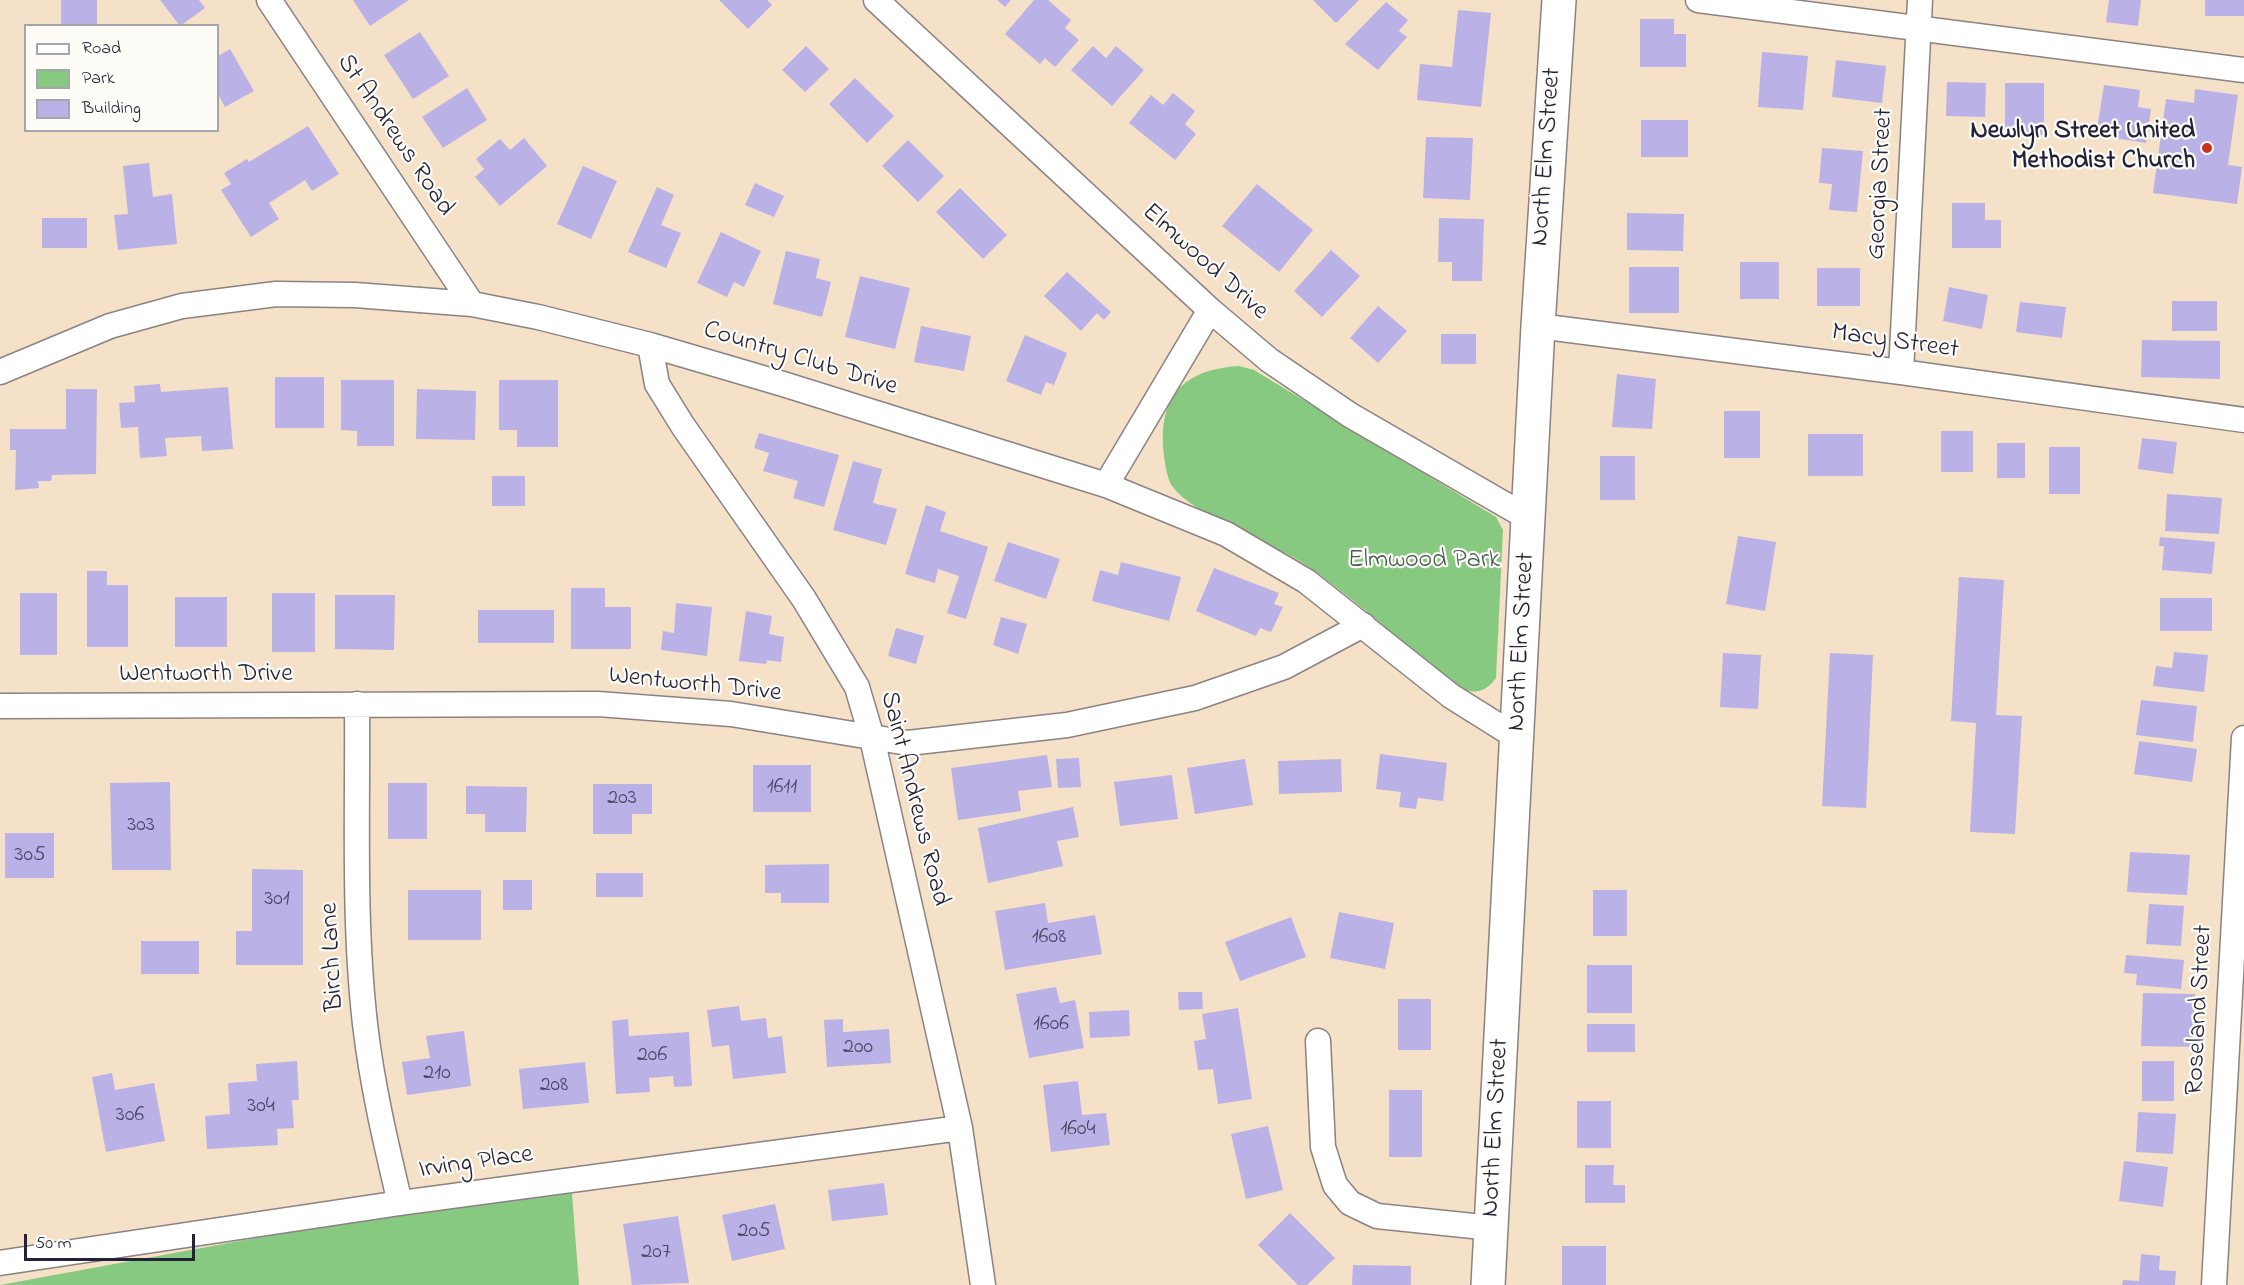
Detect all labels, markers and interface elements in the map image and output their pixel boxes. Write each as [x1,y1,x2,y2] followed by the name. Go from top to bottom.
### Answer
[24,24,219,132] legend
[82,36,121,62] text: Road
[328,49,460,223] street label: St Andrews Road
[82,66,115,92] text: Park
[1526,67,1570,247] street label: North Elm Street
[82,96,141,122] text: Building
[1862,107,1902,261] street label: Georgia Street
[1970,117,2195,178] place label: Newlyn Street United Methodist Church
[2200,141,2214,155] marker: Newlyn Street United Methodist Church
[1134,198,1274,328] street label: Elmwood Drive
[699,316,901,404] street label: Country Club Drive
[1830,319,1960,367] street label: Macy Street
[1348,546,1500,578] park label: Elmwood Park
[1503,552,1543,732] street label: North Elm Street
[119,660,293,692] street label: Wentworth Drive
[607,661,783,711] street label: Wentworth Drive
[871,689,955,909] street label: Saint Andrews Road
[767,775,797,801] house number: 1611
[607,786,637,812] house number: 203
[127,813,155,839] house number: 303
[14,843,46,869] house number: 305
[264,887,290,913] house number: 301
[316,902,352,1012] street label: Birch Lane
[2181,924,2221,1096] street label: Roseland Street
[1032,925,1066,951] house number: 1608
[1033,1012,1069,1038] house number: 1606
[843,1035,873,1061] house number: 200
[1477,1038,1517,1218] street label: North Elm Street
[637,1043,667,1069] house number: 206
[423,1061,451,1087] house number: 210
[540,1073,568,1099] house number: 208
[247,1094,275,1120] house number: 304
[116,1103,144,1129] house number: 306
[1060,1117,1096,1143] house number: 1604
[417,1141,535,1187] street label: Irving Place
[737,1219,771,1245] house number: 205
[27,1222,198,1260] scale bar
[35,1231,72,1257] text: 50 m
[641,1240,671,1266] house number: 207

